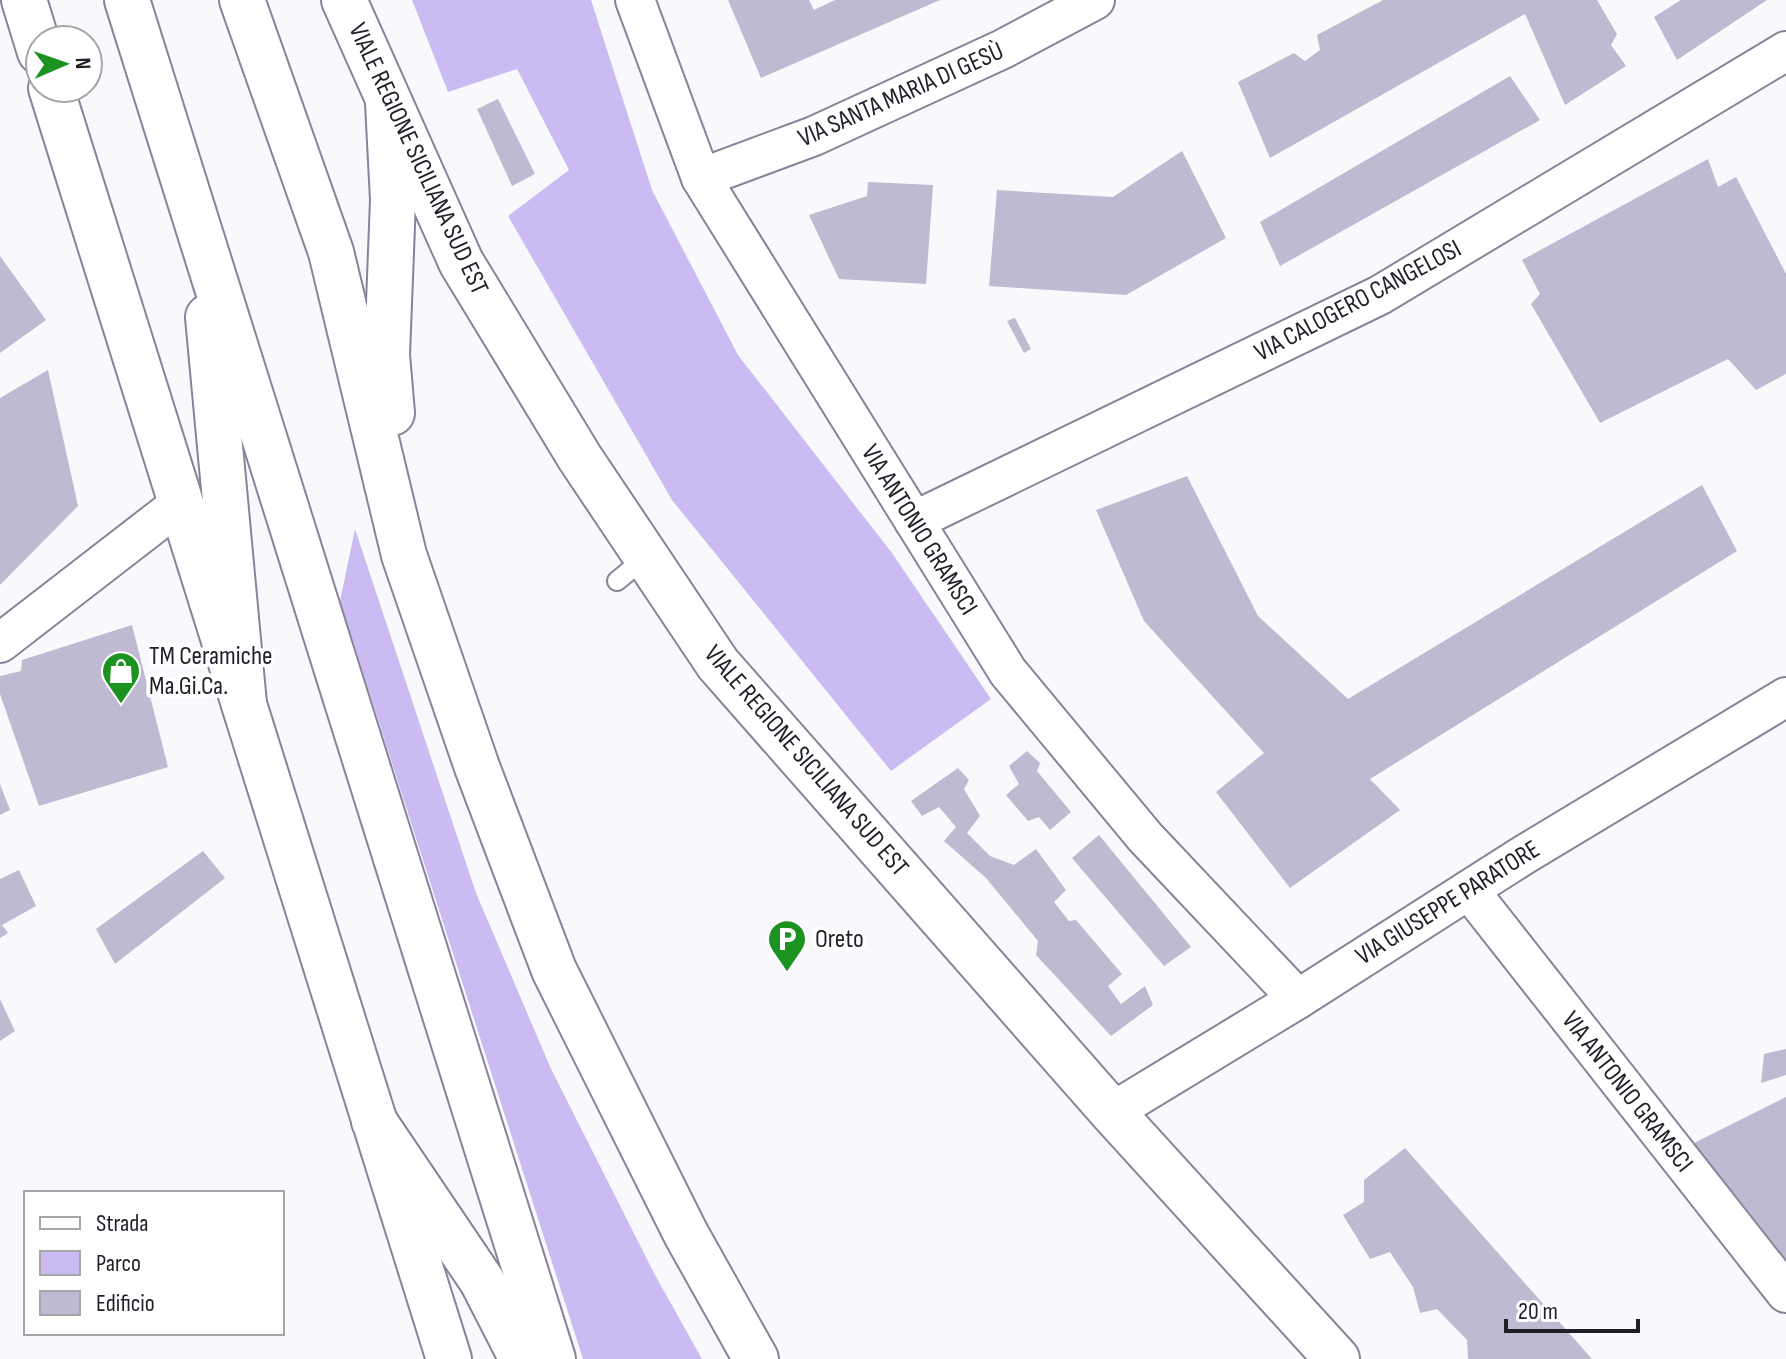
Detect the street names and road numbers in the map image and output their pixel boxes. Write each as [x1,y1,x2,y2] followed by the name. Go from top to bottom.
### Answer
[341,18,495,300] street label: VIALE REGIONE SICILIANA SUD EST
[794,36,1008,154] street label: VIA SANTA MARIA DI GESÙ
[1249,233,1467,369] street label: VIA CALOGERO CANGELOSI
[854,439,984,621] street label: VIA ANTONIO GRAMSCI
[697,639,915,883] street label: VIALE REGIONE SICILIANA SUD EST
[1350,834,1546,972] street label: VIA GIUSEPPE PARATORE
[1555,1005,1699,1179] street label: VIA ANTONIO GRAMSCI

